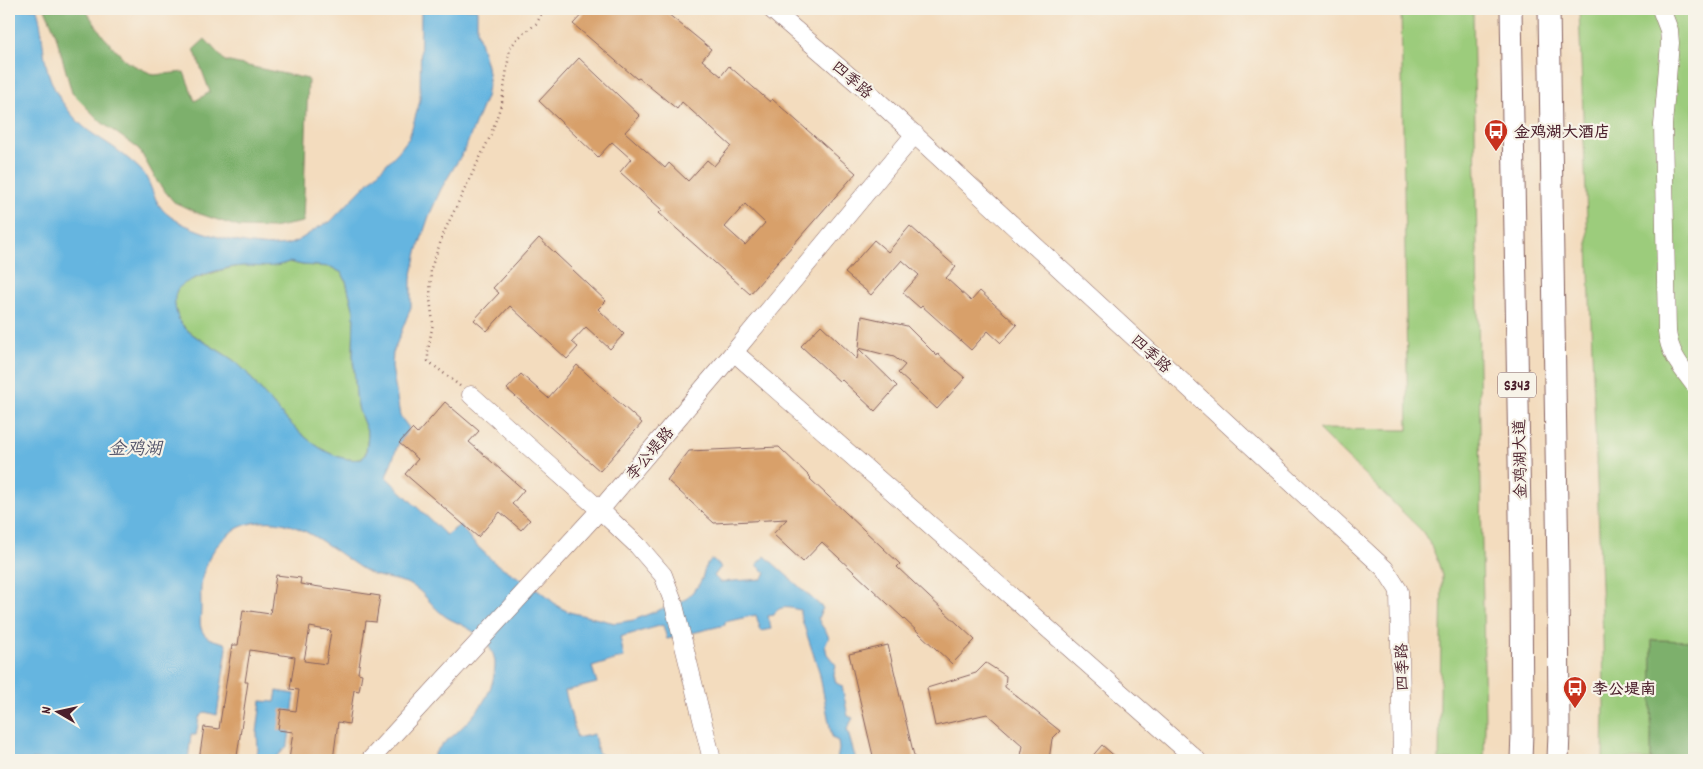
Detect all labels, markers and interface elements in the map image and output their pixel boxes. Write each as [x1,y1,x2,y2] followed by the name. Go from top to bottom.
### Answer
[826,56,877,105] street label: 四季路
[1483,118,1509,152] bus stop icon: 金鸡湖大酒店
[1514,122,1610,145] place label: 金鸡湖大酒店
[1125,330,1176,380] street label: 四季路
[1498,372,1536,398] road number: S343
[1509,419,1534,499] street label: 金鸡湖大道
[622,423,680,487] street label: 李公堤路
[108,438,164,463] water label: 金鸡湖
[1392,643,1415,691] street label: 四季路
[1562,675,1588,709] bus stop icon: 李公堤南
[1592,679,1656,702] place label: 李公堤南
[32,686,82,736] north arrow
[37,705,58,715] text: N

